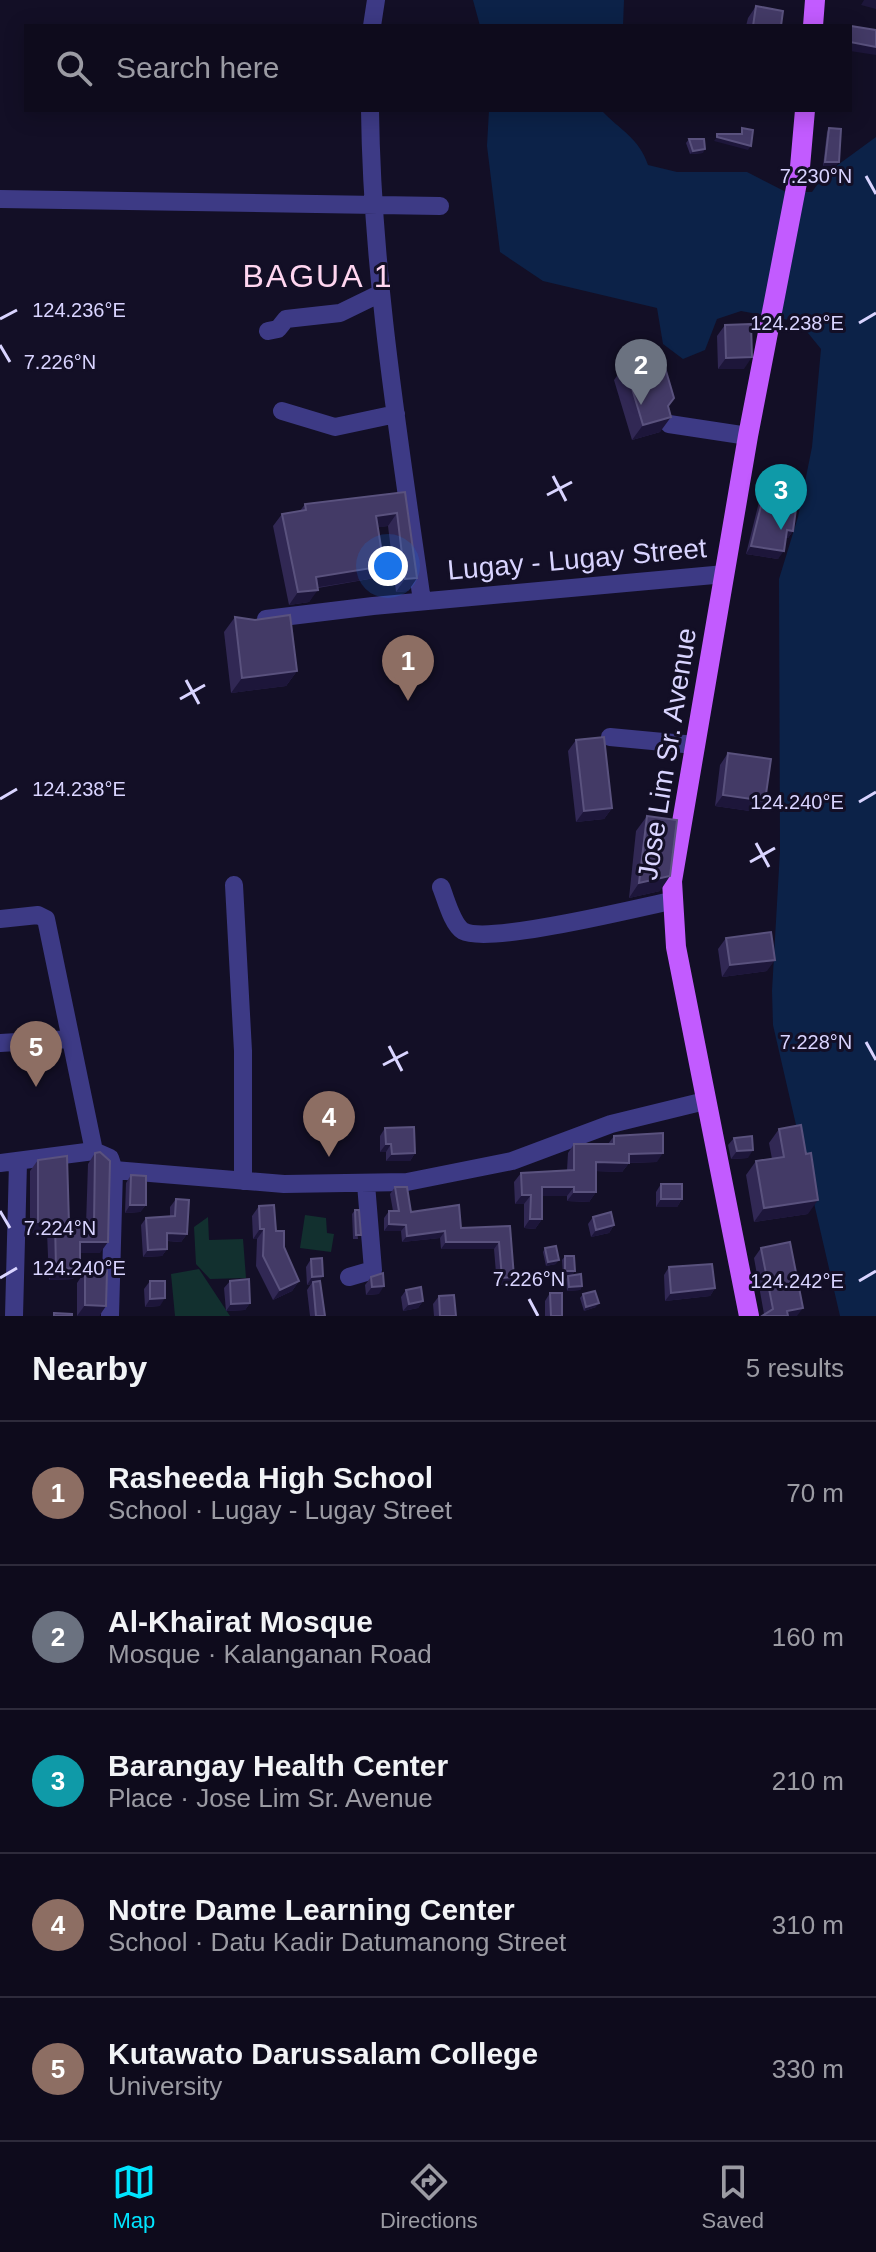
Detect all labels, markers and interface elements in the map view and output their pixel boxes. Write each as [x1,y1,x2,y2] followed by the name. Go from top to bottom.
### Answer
[24,24,852,112] search box
[52,46,96,90] icon: search
[116,51,279,84] text: Search here
[780,165,852,187] text: 7.230°N
[243,258,393,294] district label: BAGUA 1
[32,299,126,321] text: 124.236°E
[750,312,844,334] text: 124.238°E
[615,339,667,405] pin: 2
[24,351,96,373] text: 7.226°N
[755,464,807,530] pin: 3
[446,532,708,586] street label: Lugay - Lugay Street
[368,546,408,586] your location
[632,626,702,882] street label: Jose Lim Sr. Avenue
[382,635,434,701] pin: 1
[32,778,126,800] text: 124.238°E
[750,791,844,813] text: 124.240°E
[10,1021,62,1087] pin: 5
[780,1031,852,1053] text: 7.228°N
[303,1091,355,1157] pin: 4
[24,1217,96,1239] text: 7.224°N
[32,1257,126,1279] text: 124.240°E
[493,1268,565,1290] text: 7.226°N
[750,1270,844,1292] text: 124.242°E
[32,1349,147,1387] text: Nearby
[746,1353,844,1383] text: 5 results
[108,1461,433,1494] text: Rasheeda High School
[51,1478,65,1508] text: 1
[786,1478,844,1508] text: 70 m
[108,1495,452,1525] text: School · Lugay - Lugay Street
[108,1605,373,1638] text: Al-Khairat Mosque
[51,1622,65,1652] text: 2
[772,1622,844,1652] text: 160 m
[108,1639,432,1669] text: Mosque · Kalanganan Road
[108,1749,448,1782] text: Barangay Health Center
[51,1766,65,1796] text: 3
[772,1766,844,1796] text: 210 m
[108,1783,433,1813] text: Place · Jose Lim Sr. Avenue
[108,1893,515,1926] text: Notre Dame Learning Center
[51,1910,65,1940] text: 4
[772,1910,844,1940] text: 310 m
[108,1927,566,1957] text: School · Datu Kadir Datumanong Street
[108,2037,538,2070] text: Kutawato Darussalam College
[51,2054,65,2084] text: 5
[772,2054,844,2084] text: 330 m
[108,2071,222,2101] text: University
[112,2160,156,2234] tab: Map
[380,2160,478,2234] tab: Directions
[702,2160,764,2234] tab: Saved

